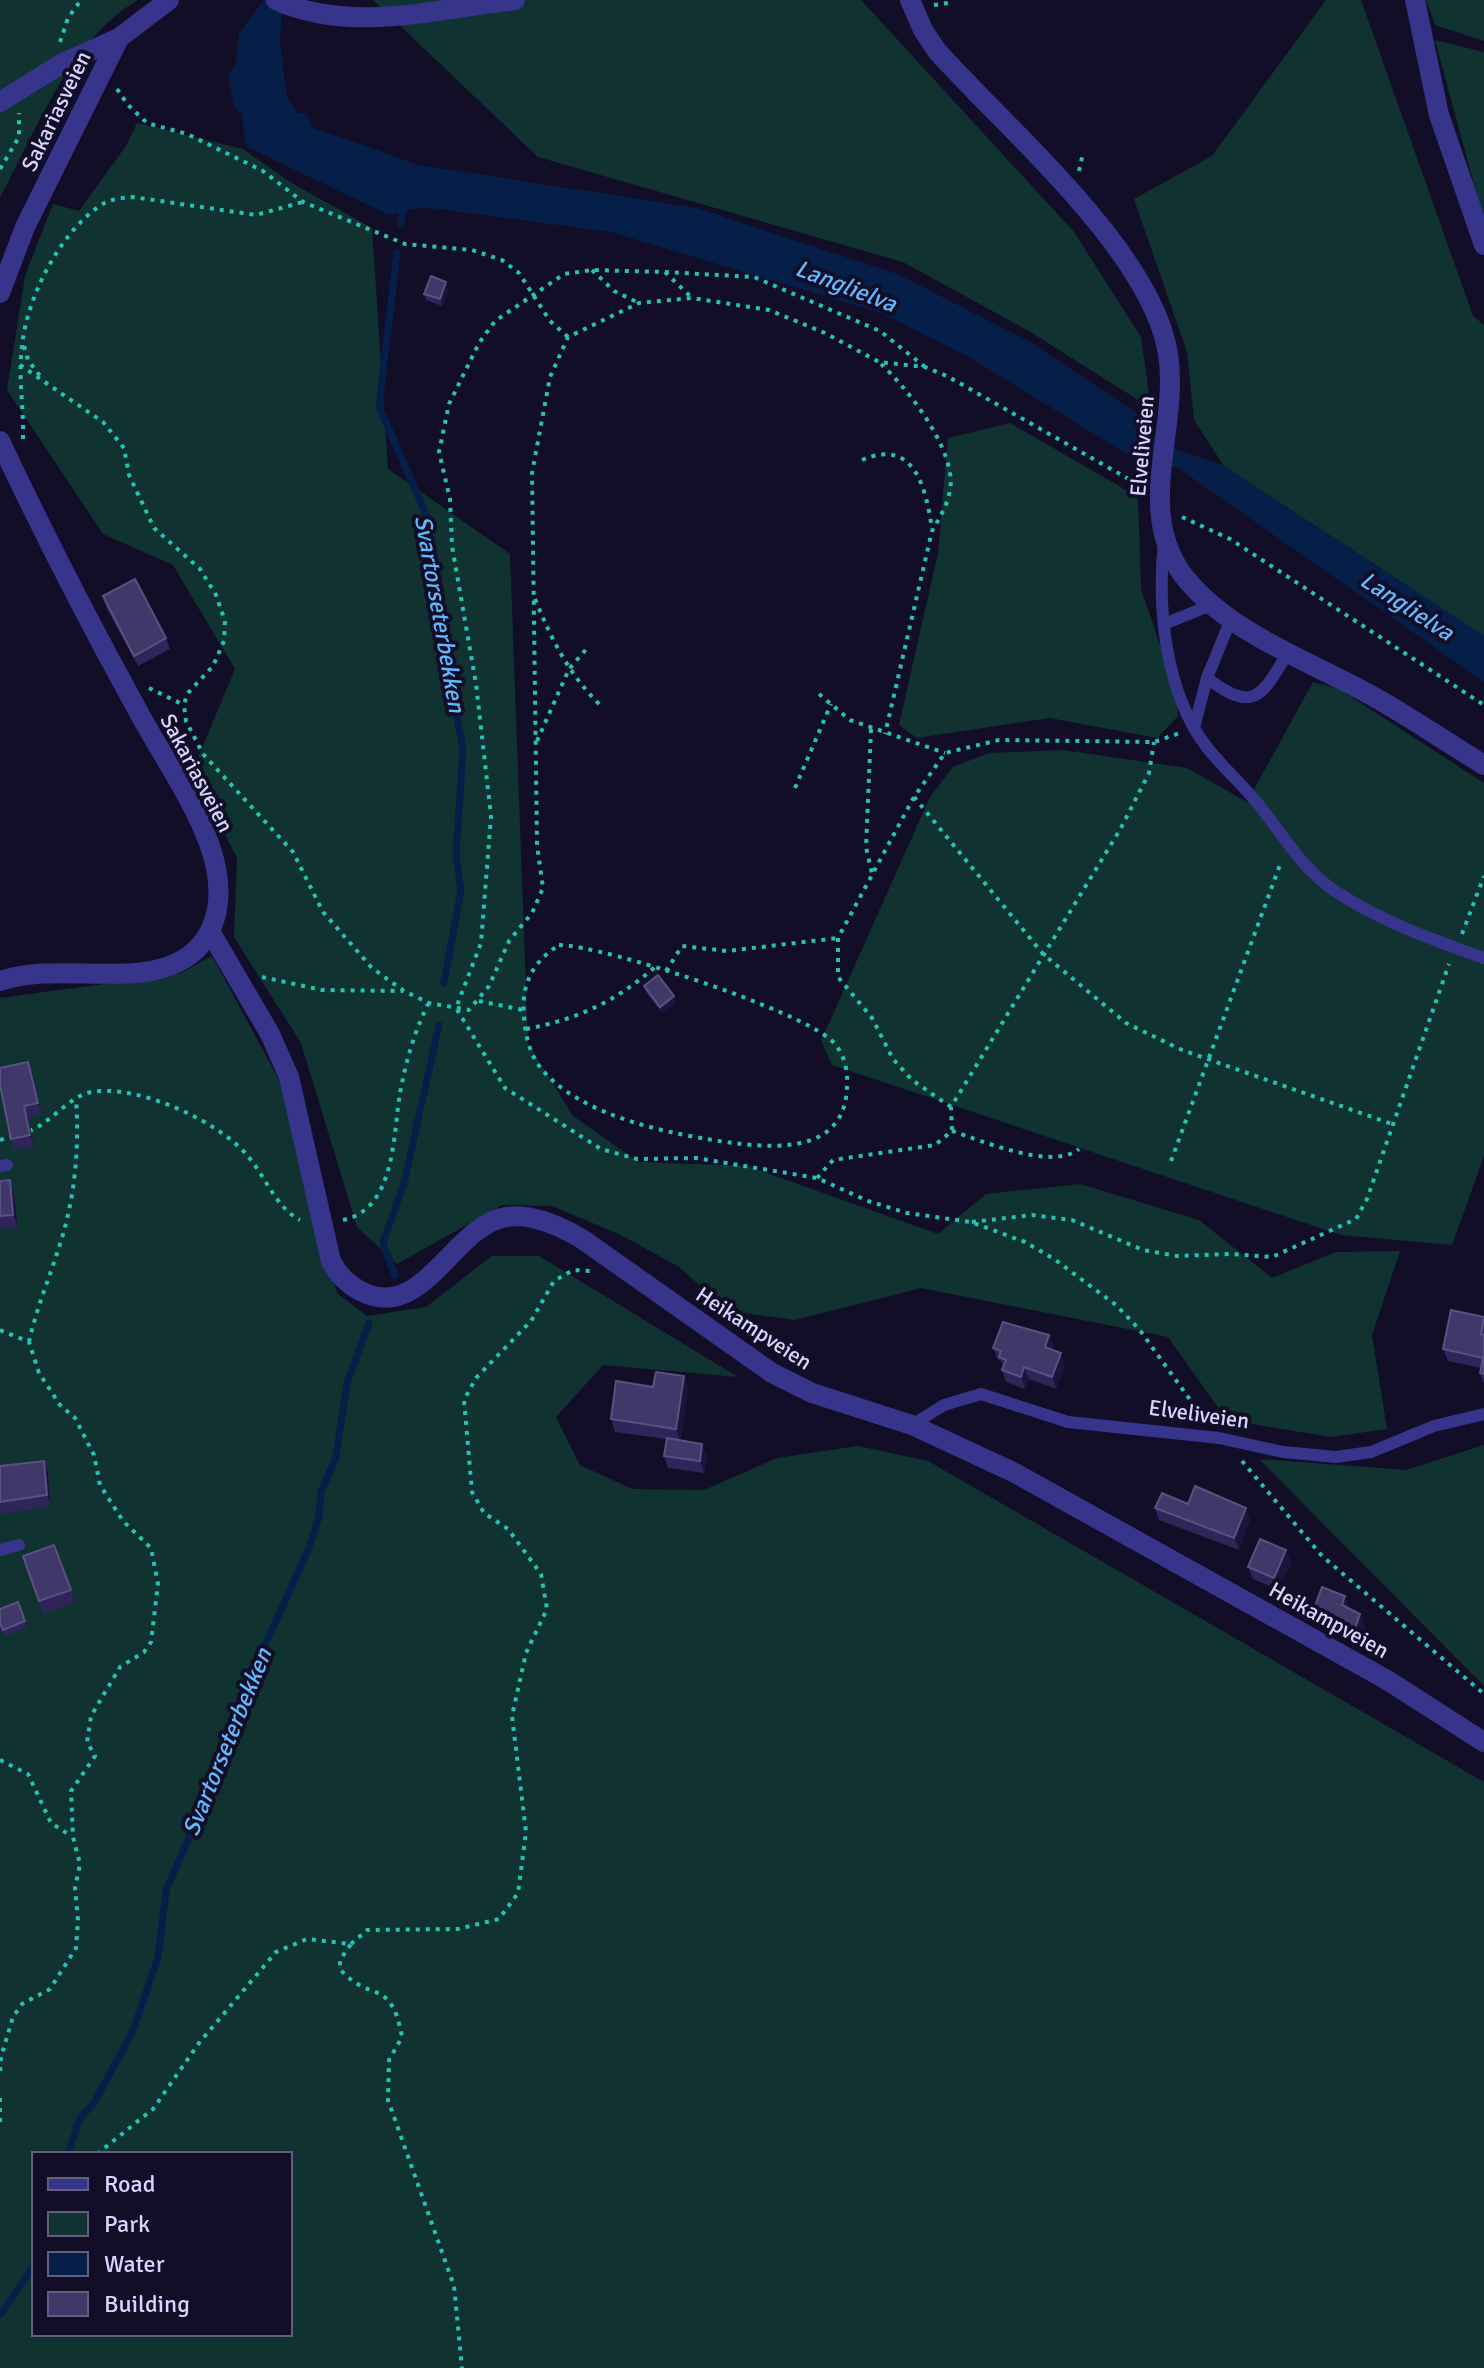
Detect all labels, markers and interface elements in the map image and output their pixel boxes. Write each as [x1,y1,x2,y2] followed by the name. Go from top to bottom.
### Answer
[15,46,97,176] street label: Sakariasveien
[791,253,901,319] water label: Langlielva
[1124,394,1160,498] street label: Elveliveien
[408,513,472,716] water label: Svartorseterbekken
[1355,565,1460,648] water label: Langlielva
[154,709,240,837] street label: Sakariasveien
[691,1281,817,1375] street label: Heikampveien
[1147,1394,1251,1434] street label: Elveliveien
[1264,1576,1394,1664] street label: Heikampveien
[176,1643,279,1840] water label: Svartorseterbekken
[32,2152,292,2336] legend
[104,2169,155,2199] text: Road
[104,2209,150,2239] text: Park
[104,2249,165,2279] text: Water
[104,2289,190,2319] text: Building

